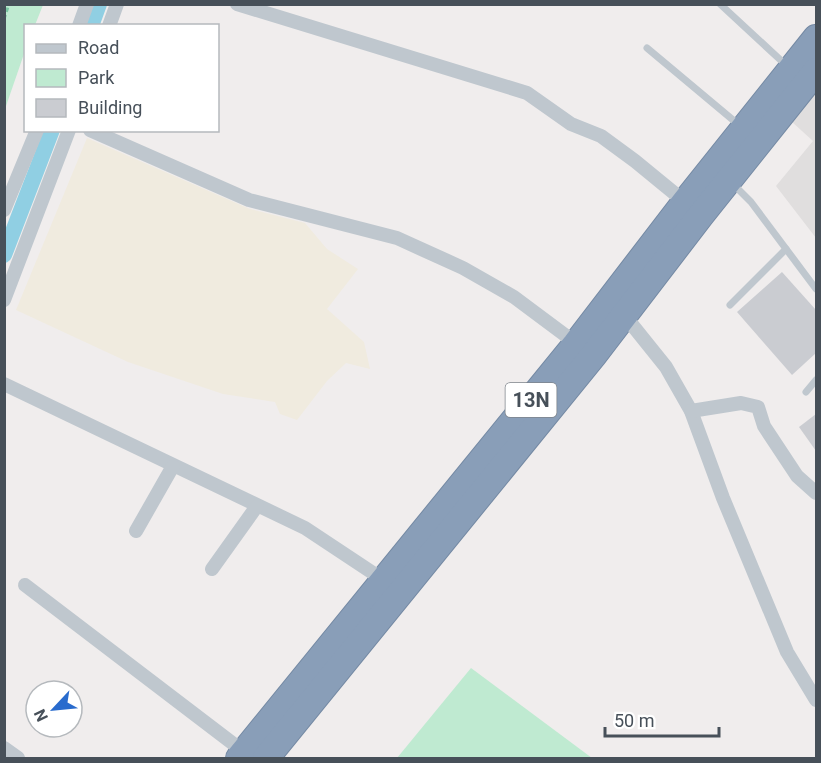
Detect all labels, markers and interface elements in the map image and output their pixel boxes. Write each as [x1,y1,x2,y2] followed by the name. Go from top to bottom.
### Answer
[24,24,219,132] legend
[78,37,119,58] text: Road
[78,67,115,88] text: Park
[78,97,142,118] text: Building
[506,383,556,417] road number: 13N
[24,679,84,739] north arrow
[605,700,719,738] scale bar
[30,706,52,725] text: N
[614,710,654,731] text: 50 m

